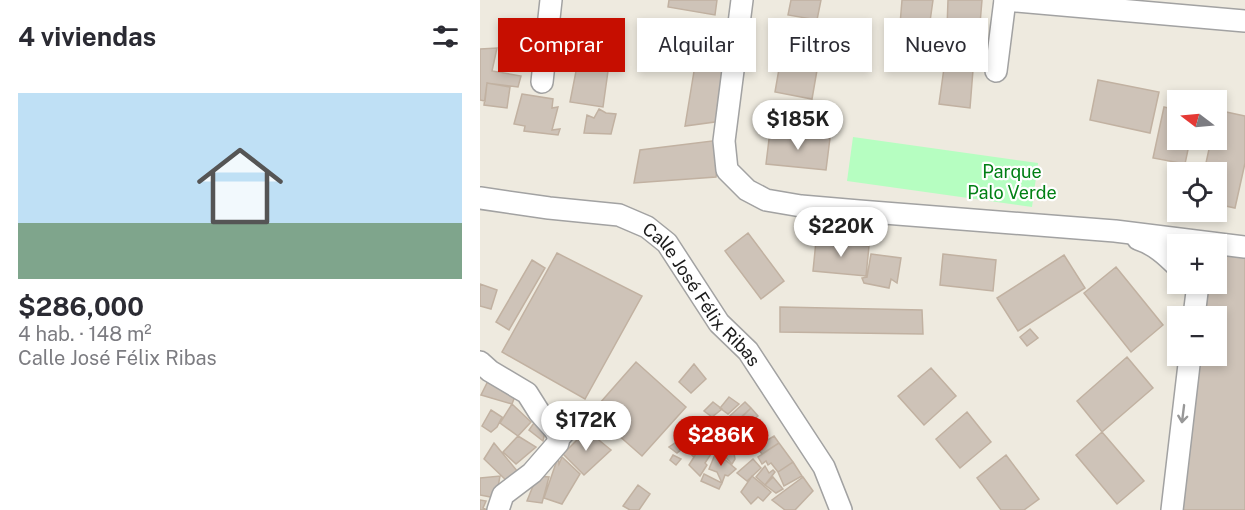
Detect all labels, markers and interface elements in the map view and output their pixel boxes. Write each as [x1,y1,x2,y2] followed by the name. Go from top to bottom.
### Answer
[498,18,625,72] chip: Comprar
[637,18,756,72] chip: Alquilar
[768,18,872,72] chip: Filtros
[884,18,988,72] chip: Nuevo
[429,20,462,53] icon: filters
[18,21,156,52] text: 4 viviendas
[1167,90,1227,150] north arrow
[1167,90,1227,366] map controls
[756,100,840,151] pin: $185K
[766,107,830,131] text: $185K
[186,132,294,240] icon: home
[967,161,1057,203] park label: Parque Palo Verde
[1167,162,1227,222] button: locate
[799,207,883,258] pin: $220K
[808,214,874,238] text: $220K
[639,218,765,370] street label: Calle José Félix Ribas
[1167,234,1227,294] button: +
[18,291,144,322] text: $286,000
[1167,306,1227,366] button: −
[18,322,152,346] text: 4 hab. · 148 m²
[18,346,217,370] text: Calle José Félix Ribas
[544,401,628,452] pin: $172K
[1177,403,1188,423] one-way arrow
[555,408,617,432] text: $172K
[679,416,763,467] pin: $286K
[687,423,755,447] text: $286K

